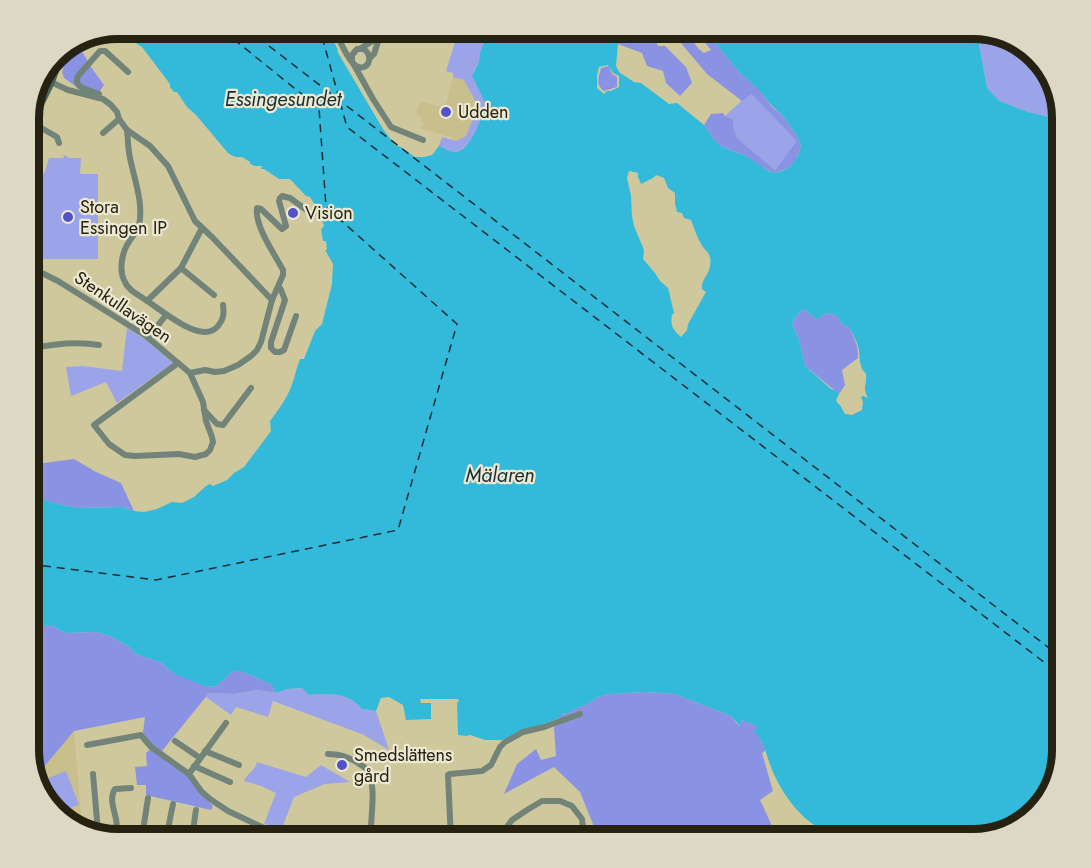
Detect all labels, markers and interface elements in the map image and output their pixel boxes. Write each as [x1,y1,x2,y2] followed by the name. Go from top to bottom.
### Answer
[225,85,343,114] water label: Essingesundet
[458,99,509,125] place label: Udden
[439,105,453,119] marker: Udden
[80,194,167,241] place label: Stora Essingen IP
[305,200,353,226] place label: Vision
[286,206,300,220] marker: Vision
[61,210,75,224] marker: Stora Essingen IP
[69,265,177,349] street label: Stenkullavägen
[466,461,534,490] water label: Mälaren
[354,742,452,789] place label: Smedslättens gård
[335,758,349,772] marker: Smedslättens gård

